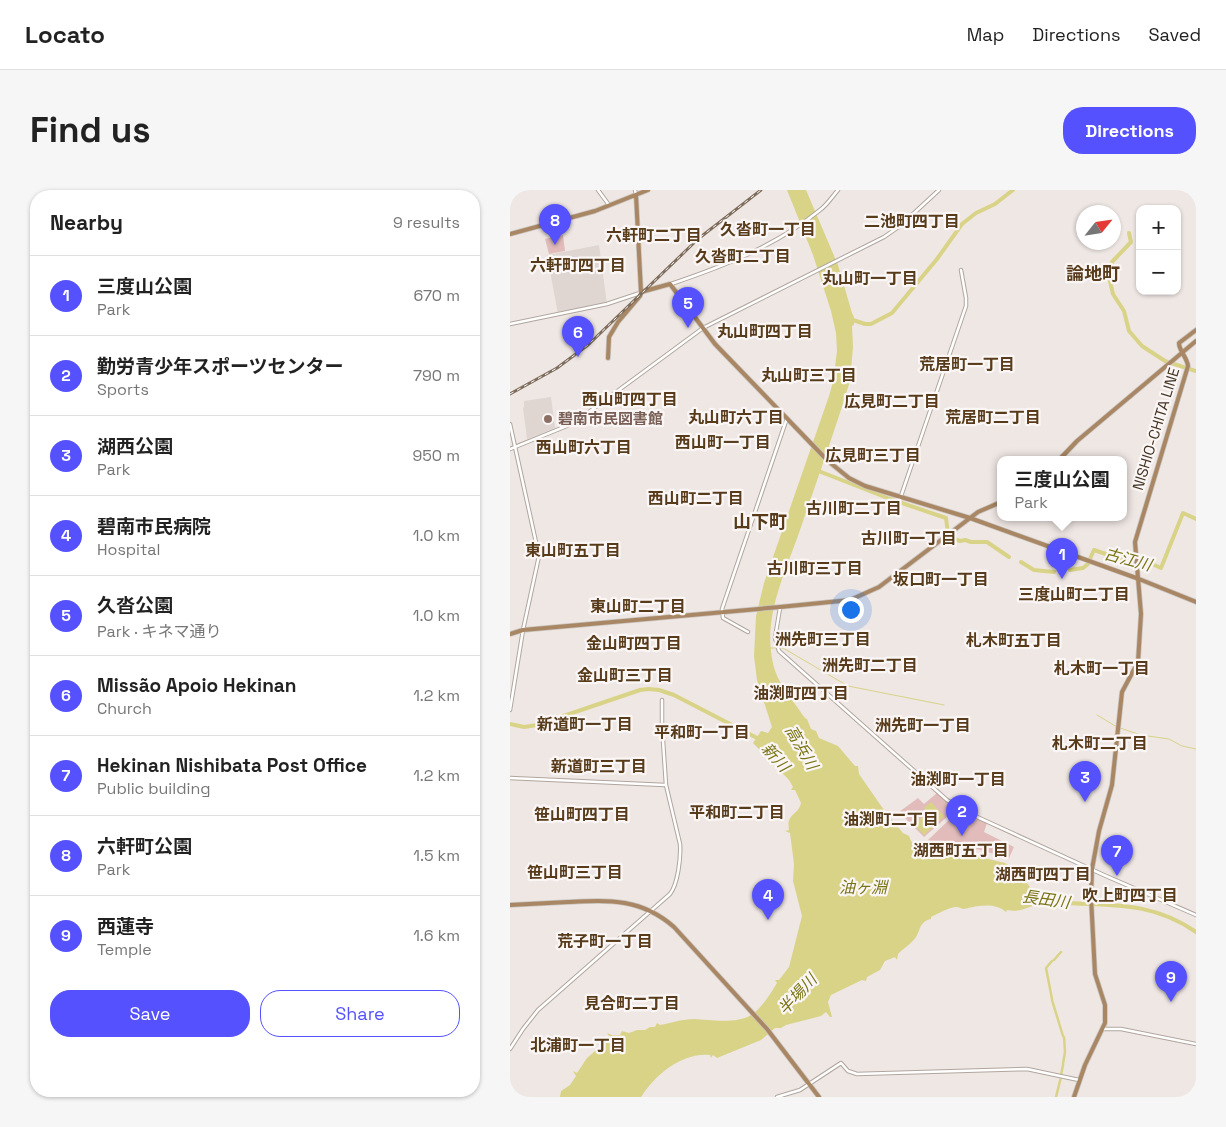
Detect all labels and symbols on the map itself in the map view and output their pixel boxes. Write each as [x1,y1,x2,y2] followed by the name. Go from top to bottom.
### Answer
[539,204,571,245] pin: 8
[1076,205,1121,250] north arrow
[864,211,960,232] district label: 二池町四丁目
[720,219,816,240] district label: 久沓町一丁目
[606,225,702,246] district label: 六軒町二丁目
[695,246,791,267] district label: 久沓町二丁目
[530,255,626,276] district label: 六軒町四丁目
[1066,262,1120,285] district label: 論地町
[822,268,918,289] district label: 丸山町一丁目
[672,287,704,328] pin: 5
[562,316,594,357] pin: 6
[717,321,813,342] district label: 丸山町四丁目
[919,354,1015,375] district label: 荒居町一丁目
[761,365,857,386] district label: 丸山町三丁目
[1128,365,1183,493] street label: NISHIO-CHITA LINE
[582,389,678,410] district label: 西山町四丁目
[844,391,940,412] district label: 広見町二丁目
[688,407,784,428] district label: 丸山町六丁目
[945,407,1041,428] district label: 荒居町二丁目
[558,409,663,428] place label: 碧南市民図書館
[542,413,554,425] marker: 碧南市民図書館
[675,432,771,453] district label: 西山町一丁目
[536,437,632,458] district label: 西山町六丁目
[825,445,921,466] district label: 広見町三丁目
[648,488,744,509] district label: 西山町二丁目
[806,498,902,519] district label: 古川町二丁目
[733,510,787,533] district label: 山下町
[861,528,957,549] district label: 古川町一丁目
[1046,538,1078,579] pin: 1
[525,540,621,561] district label: 東山町五丁目
[1102,543,1156,576] water label: 古江川
[767,558,863,579] district label: 古川町三丁目
[893,569,989,590] district label: 坂口町一丁目
[1018,584,1130,605] district label: 三度山町二丁目
[590,596,686,617] district label: 東山町二丁目
[838,597,864,623] your location
[775,629,871,650] district label: 洲先町三丁目
[966,630,1062,651] district label: 札木町五丁目
[586,633,682,654] district label: 金山町四丁目
[822,655,918,676] district label: 洲先町二丁目
[1054,658,1150,679] district label: 札木町一丁目
[577,665,673,686] district label: 金山町三丁目
[753,683,849,704] district label: 油渕町四丁目
[537,714,633,735] district label: 新道町一丁目
[875,715,971,736] district label: 洲先町一丁目
[780,721,824,775] water label: 高浜川
[654,722,750,743] district label: 平和町一丁目
[1052,733,1148,754] district label: 札木町二丁目
[757,738,795,778] water label: 新川
[551,756,647,777] district label: 新道町三丁目
[1069,761,1101,802] pin: 3
[910,769,1006,790] district label: 油渕町一丁目
[946,795,978,836] pin: 2
[689,802,785,823] district label: 平和町二丁目
[534,804,630,825] district label: 笹山町四丁目
[843,809,939,830] district label: 油渕町二丁目
[1101,835,1133,876] pin: 7
[913,840,1009,861] district label: 湖西町五丁目
[527,862,623,883] district label: 笹山町三丁目
[995,864,1091,885] district label: 湖西町四丁目
[839,877,889,898] water label: 油ヶ淵
[752,879,784,920] pin: 4
[1082,885,1178,906] district label: 吹上町四丁目
[1021,886,1073,914] water label: 長田川
[557,931,653,952] district label: 荒子町一丁目
[1155,961,1187,1002] pin: 9
[773,968,823,1019] water label: 半場川
[584,993,680,1014] district label: 見合町二丁目
[530,1035,626,1056] district label: 北浦町一丁目

